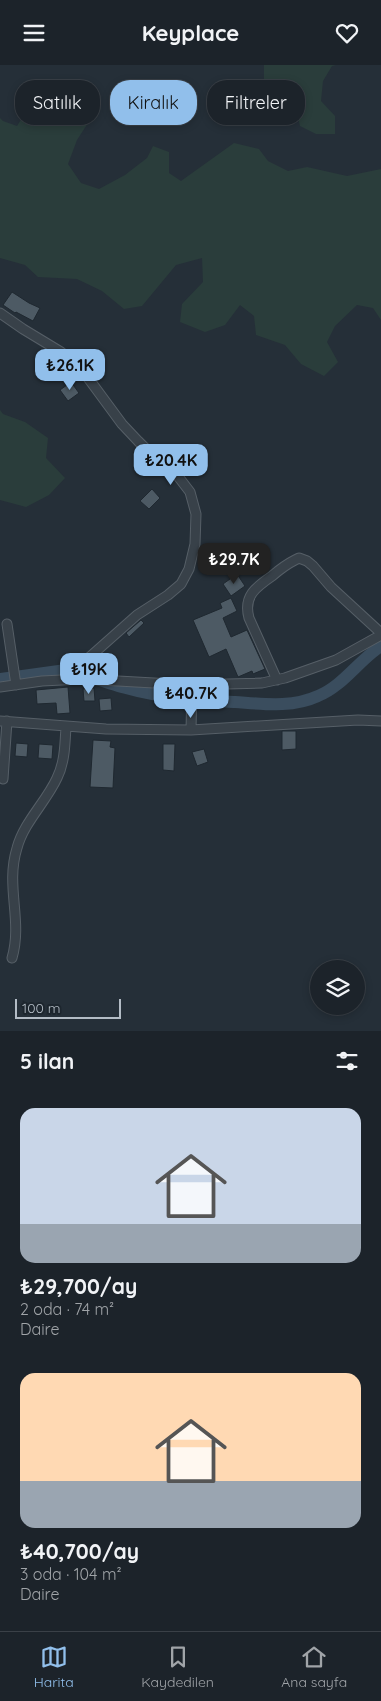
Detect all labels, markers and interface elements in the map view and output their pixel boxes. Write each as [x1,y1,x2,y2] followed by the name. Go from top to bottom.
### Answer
[20,19,48,47] icon: menu
[142,19,239,47] text: Keyplace
[333,19,361,47] icon: heart
[15,80,100,125] chip: Satılık
[110,80,197,125] chip: Kiralık
[207,80,305,125] chip: Filtreler
[29,349,111,391] pin: ₺26.1K
[46,355,94,375] text: ₺26.1K
[130,443,212,486] pin: ₺20.4K
[145,450,197,470] text: ₺20.4K
[193,543,275,585] pin: ₺29.7K
[209,549,259,569] text: ₺29.7K
[59,653,119,695] pin: ₺19K
[71,659,107,679] text: ₺19K
[150,677,232,719] pin: ₺40.7K
[165,683,217,703] text: ₺40.7K
[310,960,365,1015] map controls
[310,960,365,1015] button: layers
[15,996,121,1019] scale bar
[22,999,60,1017] text: 100 m
[333,1047,361,1075] icon: filters
[20,1048,74,1074] text: 5 ilan
[146,1141,236,1231] icon: home
[20,1273,137,1299] text: ₺29,700/ay
[20,1299,114,1319] text: 2 oda · 74 m²
[20,1319,59,1339] text: Daire
[146,1406,236,1496] icon: home
[20,1538,139,1564] text: ₺40,700/ay
[20,1564,122,1584] text: 3 oda · 104 m²
[20,1584,59,1604] text: Daire
[34,1643,74,1691] tab: Harita
[141,1643,214,1691] tab: Kaydedilen
[281,1643,347,1691] tab: Ana sayfa

